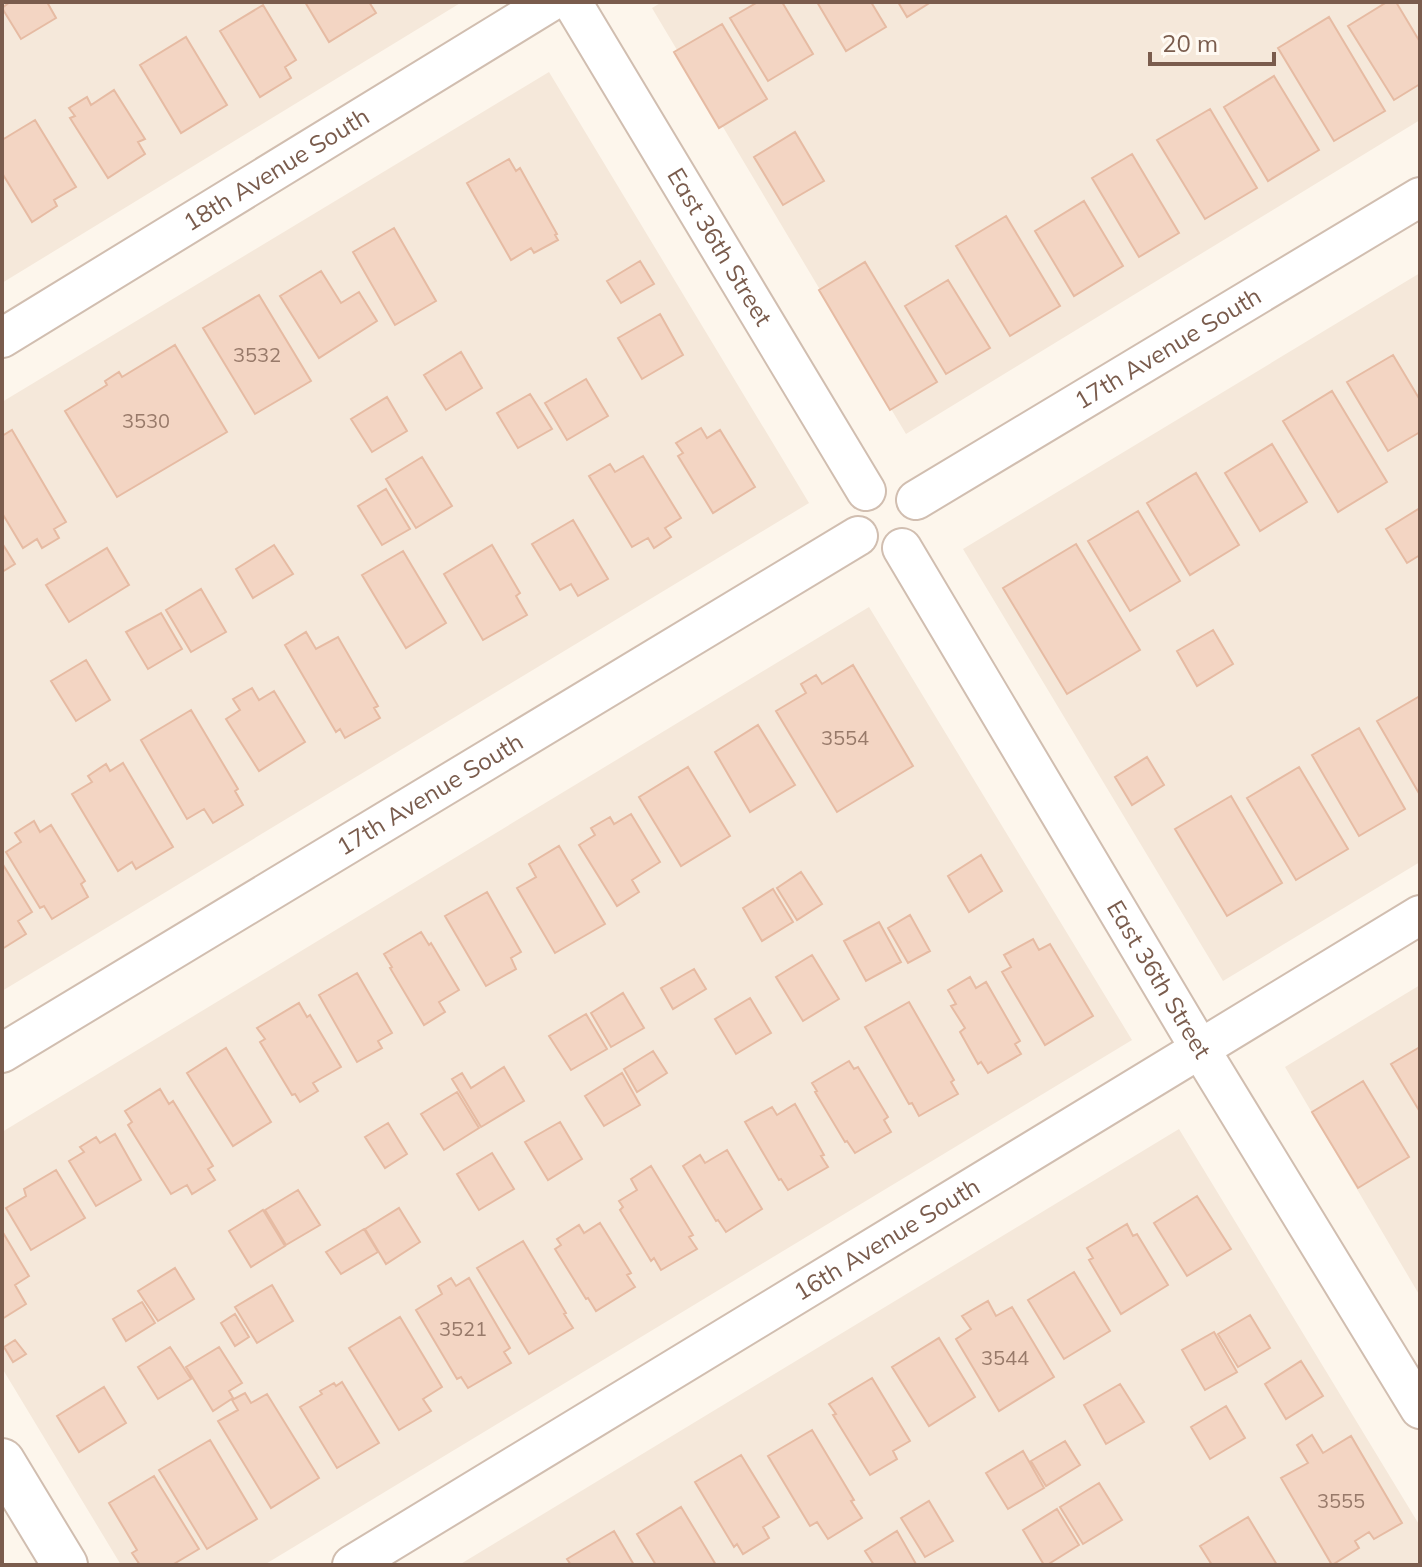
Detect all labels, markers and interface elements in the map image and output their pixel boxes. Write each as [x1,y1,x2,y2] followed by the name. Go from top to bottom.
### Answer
[1150,16,1274,66] scale bar
[1162,28,1218,58] text: 20 m
[178,101,374,237] street label: 18th Avenue South
[661,162,779,331] street label: East 36th Street
[1069,280,1266,415] street label: 17th Avenue South
[233,342,281,367] house number: 3532
[122,408,170,433] house number: 3530
[821,725,869,750] house number: 3554
[331,726,528,861] street label: 17th Avenue South
[1101,894,1218,1064] street label: East 36th Street
[788,1171,985,1307] street label: 16th Avenue South
[439,1316,487,1341] house number: 3521
[981,1345,1029,1370] house number: 3544
[1317,1488,1365,1513] house number: 3555

